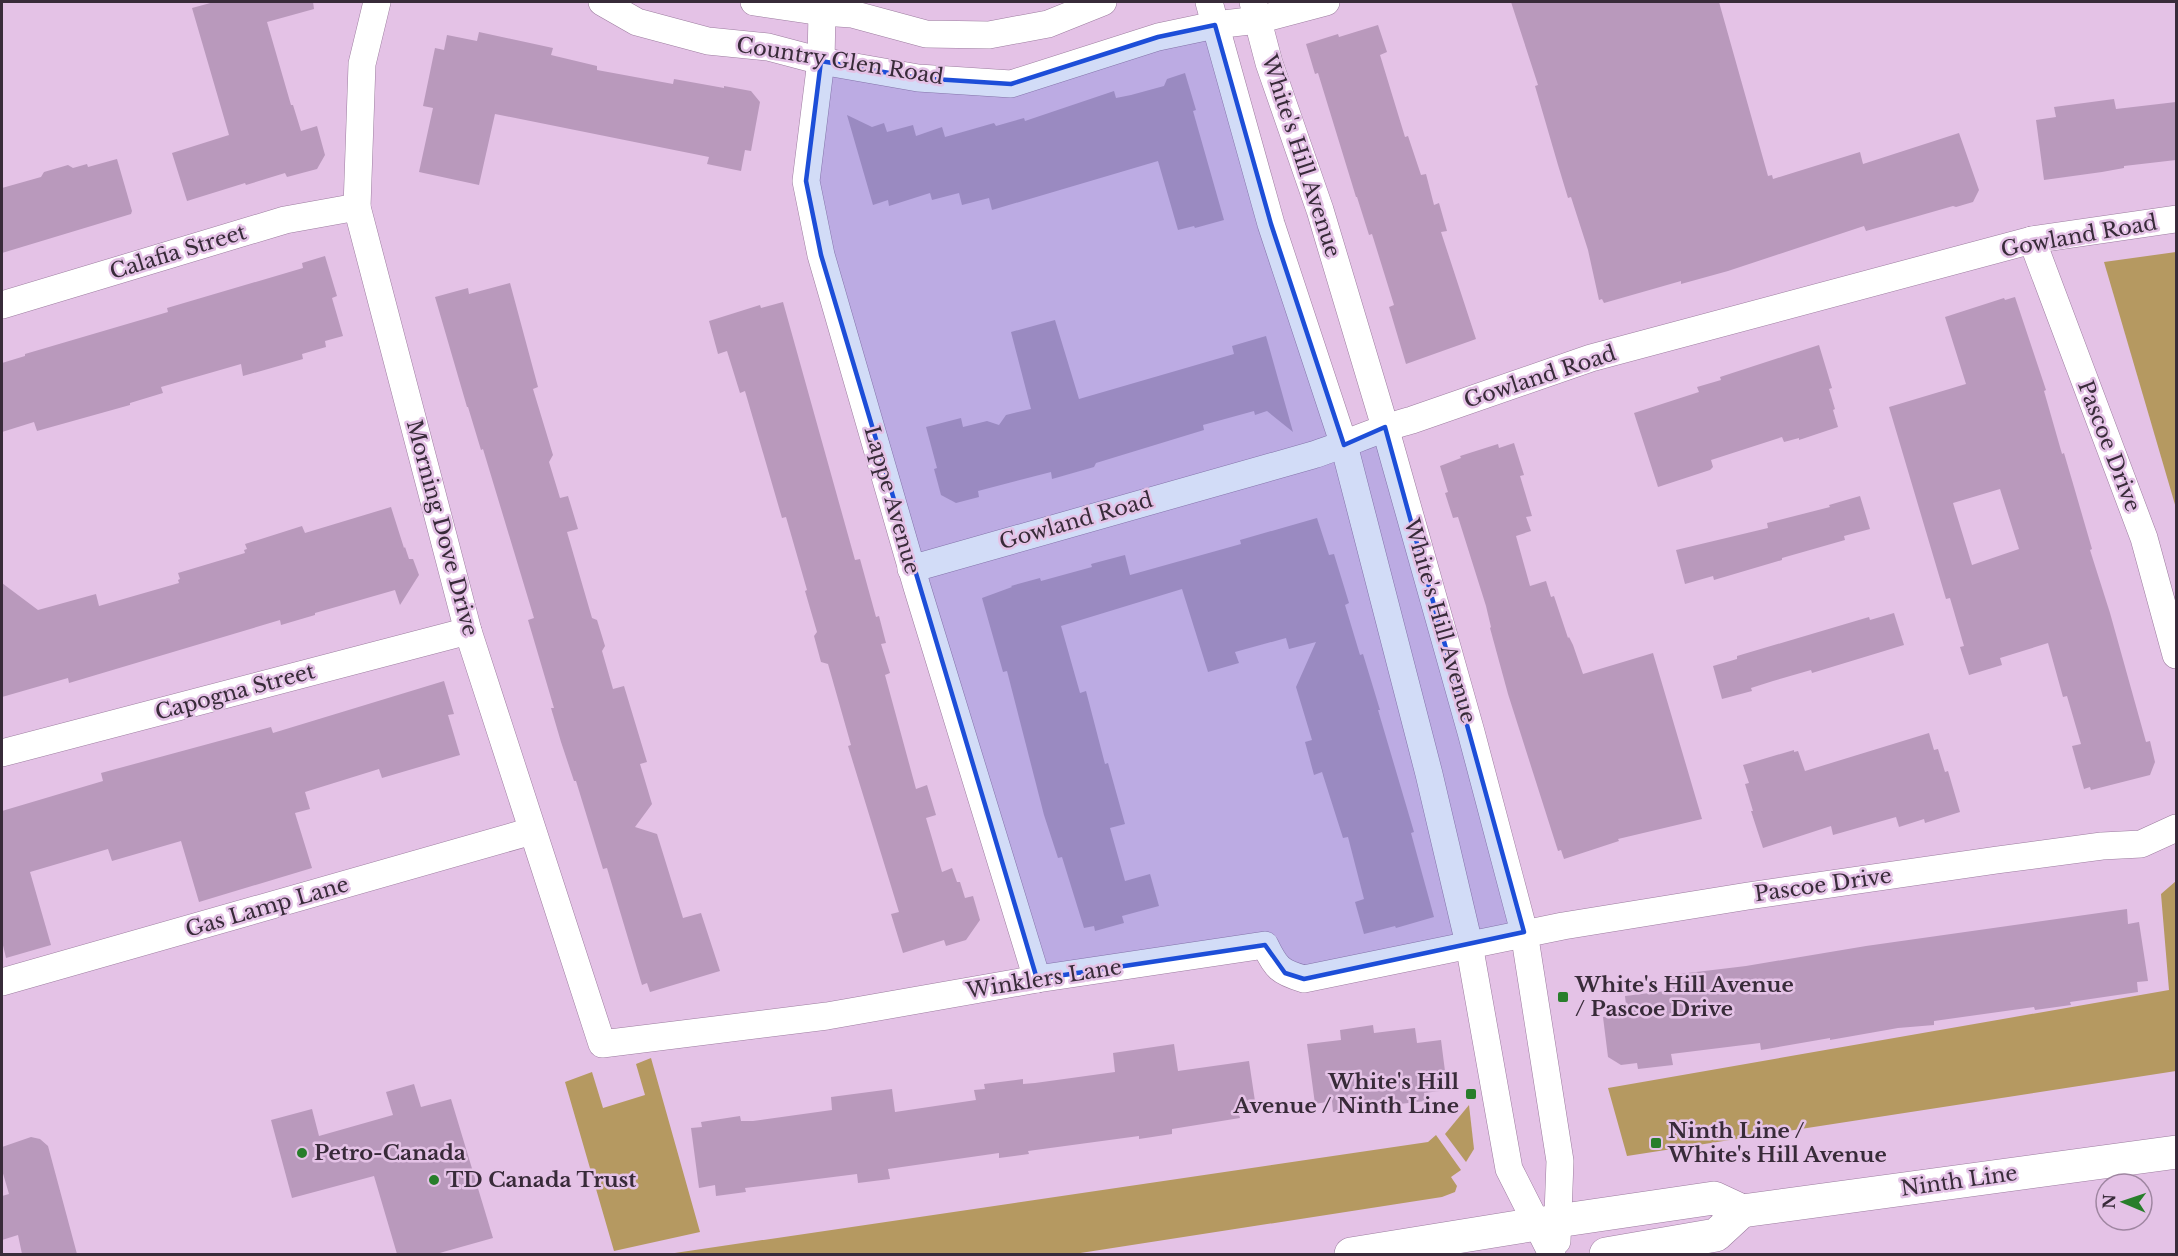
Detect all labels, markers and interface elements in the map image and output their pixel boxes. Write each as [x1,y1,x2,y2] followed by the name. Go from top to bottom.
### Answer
[735,32,945,90] street label: Country Glen Road
[1256,50,1346,261] street label: White's Hill Avenue
[1999,209,2159,263] street label: Gowland Road
[107,219,249,285] street label: Calafia Street
[1461,340,1619,414] street label: Gowland Road
[2072,377,2146,515] street label: Pascoe Drive
[401,417,483,639] street label: Morning Dove Drive
[858,423,926,577] street label: Lappe Avenue
[996,487,1156,555] street label: Gowland Road
[1398,515,1482,726] street label: White's Hill Avenue
[152,658,318,726] street label: Capogna Street
[1753,862,1893,908] street label: Pascoe Drive
[182,871,352,943] street label: Gas Lamp Lane
[963,954,1124,1004] street label: Winklers Lane
[1574,972,1794,1022] place label: White's Hill Avenue / Pascoe Drive
[1556,990,1570,1004] marker: White's Hill Avenue / Pascoe Drive
[1233,1069,1460,1119] place label: White's Hill Avenue / Ninth Line
[1464,1087,1478,1101] marker: White's Hill Avenue / Ninth Line
[1667,1118,1887,1168] place label: Ninth Line / White's Hill Avenue
[1649,1136,1663,1150] marker: Ninth Line / White's Hill Avenue
[314,1140,466,1166] place label: Petro-Canada
[295,1146,309,1160] marker: Petro-Canada
[1899,1160,2019,1202] street label: Ninth Line
[446,1167,636,1193] place label: TD Canada Trust
[2094,1172,2154,1232] north arrow
[427,1173,441,1187] marker: TD Canada Trust
[2099,1194,2119,1209] text: N

